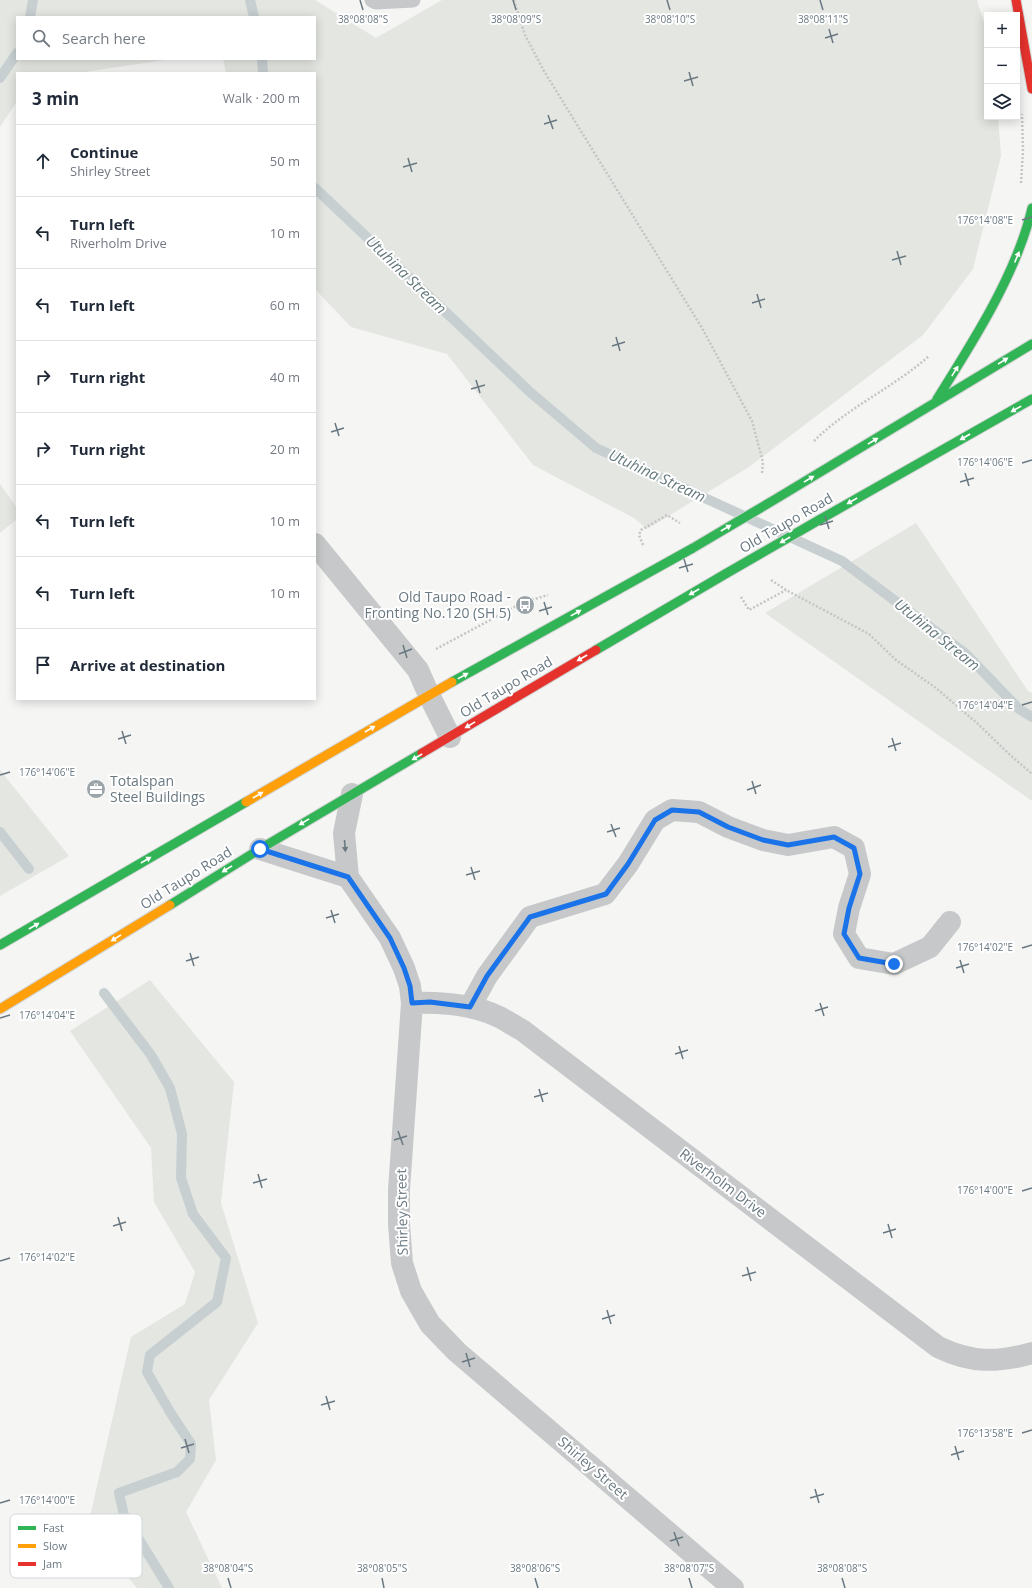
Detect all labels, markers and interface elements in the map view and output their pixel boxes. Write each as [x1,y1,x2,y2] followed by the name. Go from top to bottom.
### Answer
[338,12,388,26] text: 38°08'08"S
[491,12,541,26] text: 38°08'09"S
[645,12,695,26] text: 38°08'10"S
[798,12,848,26] text: 38°08'11"S
[984,12,1020,120] map controls
[984,12,1020,48] button: +
[16,16,316,60] search box
[30,27,52,49] icon: search
[62,28,146,48] text: Search here
[984,48,1020,84] button: −
[984,84,1020,120] button: layers
[32,87,79,110] text: 3 min
[223,89,300,107] text: Walk · 200 m
[70,142,138,162] text: Continue
[32,150,54,172] icon: ahead
[270,152,300,170] text: 50 m
[70,162,150,180] text: Shirley Street
[957,213,1013,227] text: 176°14'08"E
[70,214,135,234] text: Turn left
[32,222,54,244] icon: left
[270,224,300,242] text: 10 m
[362,231,451,318] water label: Utuhina Stream
[70,234,167,252] text: Riverholm Drive
[1015,250,1021,262] one-way arrow
[32,294,54,316] icon: left
[70,295,135,315] text: Turn left
[270,296,300,314] text: 60 m
[997,358,1009,365] one-way arrow
[32,366,54,388] icon: right
[951,366,959,376] one-way arrow
[70,367,145,387] text: Turn right
[270,368,300,386] text: 40 m
[1010,405,1021,412] one-way arrow
[959,434,971,441] one-way arrow
[867,437,879,444] one-way arrow
[32,438,54,460] icon: right
[70,439,145,459] text: Turn right
[270,440,300,458] text: 20 m
[606,444,709,506] water label: Utuhina Stream
[957,455,1013,469] text: 176°14'06"E
[803,475,815,482] one-way arrow
[736,488,836,557] street label: Old Taupo Road
[846,498,858,505] one-way arrow
[32,510,54,532] icon: left
[70,511,135,531] text: Turn left
[270,512,300,530] text: 10 m
[720,524,732,531] one-way arrow
[779,536,791,543] one-way arrow
[32,582,54,604] icon: left
[70,583,135,603] text: Turn left
[270,584,300,602] text: 10 m
[365,587,511,622] place label: Old Taupo Road - Fronting No.120 (SH 5)
[688,589,700,596] one-way arrow
[514,594,536,616] bus stop icon: Old Taupo Road - Fronting No.120 (SH 5)
[891,594,985,675] water label: Utuhina Stream
[570,609,582,616] one-way arrow
[456,651,556,722] street label: Old Taupo Road
[32,654,54,676] icon: arrive
[70,655,225,675] text: Arrive at destination
[576,655,587,662] one-way arrow
[457,673,469,679] one-way arrow
[957,698,1013,712] text: 176°14'04"E
[464,722,476,729] one-way arrow
[364,726,376,733] one-way arrow
[411,753,422,760] one-way arrow
[19,765,75,779] text: 176°14'06"E
[110,771,206,806] place label: Totalspan Steel Buildings
[85,778,107,800] office icon: Totalspan Steel Buildings
[252,791,264,798] one-way arrow
[298,819,310,826] one-way arrow
[251,840,269,858] route start
[342,840,349,852] one-way arrow
[136,842,235,913] street label: Old Taupo Road
[140,857,152,864] one-way arrow
[221,866,233,873] one-way arrow
[28,922,40,929] one-way arrow
[110,934,122,941] one-way arrow
[957,940,1013,954] text: 176°14'02"E
[885,955,903,973] route end
[19,1008,75,1022] text: 176°14'04"E
[676,1144,771,1222] street label: Riverholm Drive
[391,1169,412,1256] street label: Shirley Street
[957,1183,1013,1197] text: 176°14'00"E
[19,1250,75,1264] text: 176°14'02"E
[957,1426,1013,1440] text: 176°13'58"E
[554,1432,632,1503] street label: Shirley Street
[19,1493,75,1507] text: 176°14'00"E
[10,1514,142,1578] legend
[43,1520,64,1535] text: Fast
[43,1538,67,1553] text: Slow
[42,1556,62,1571] text: Jam
[203,1561,253,1575] text: 38°08'04"S
[357,1561,407,1575] text: 38°08'05"S
[510,1561,560,1575] text: 38°08'06"S
[664,1561,714,1575] text: 38°08'07"S
[817,1561,867,1575] text: 38°08'08"S

